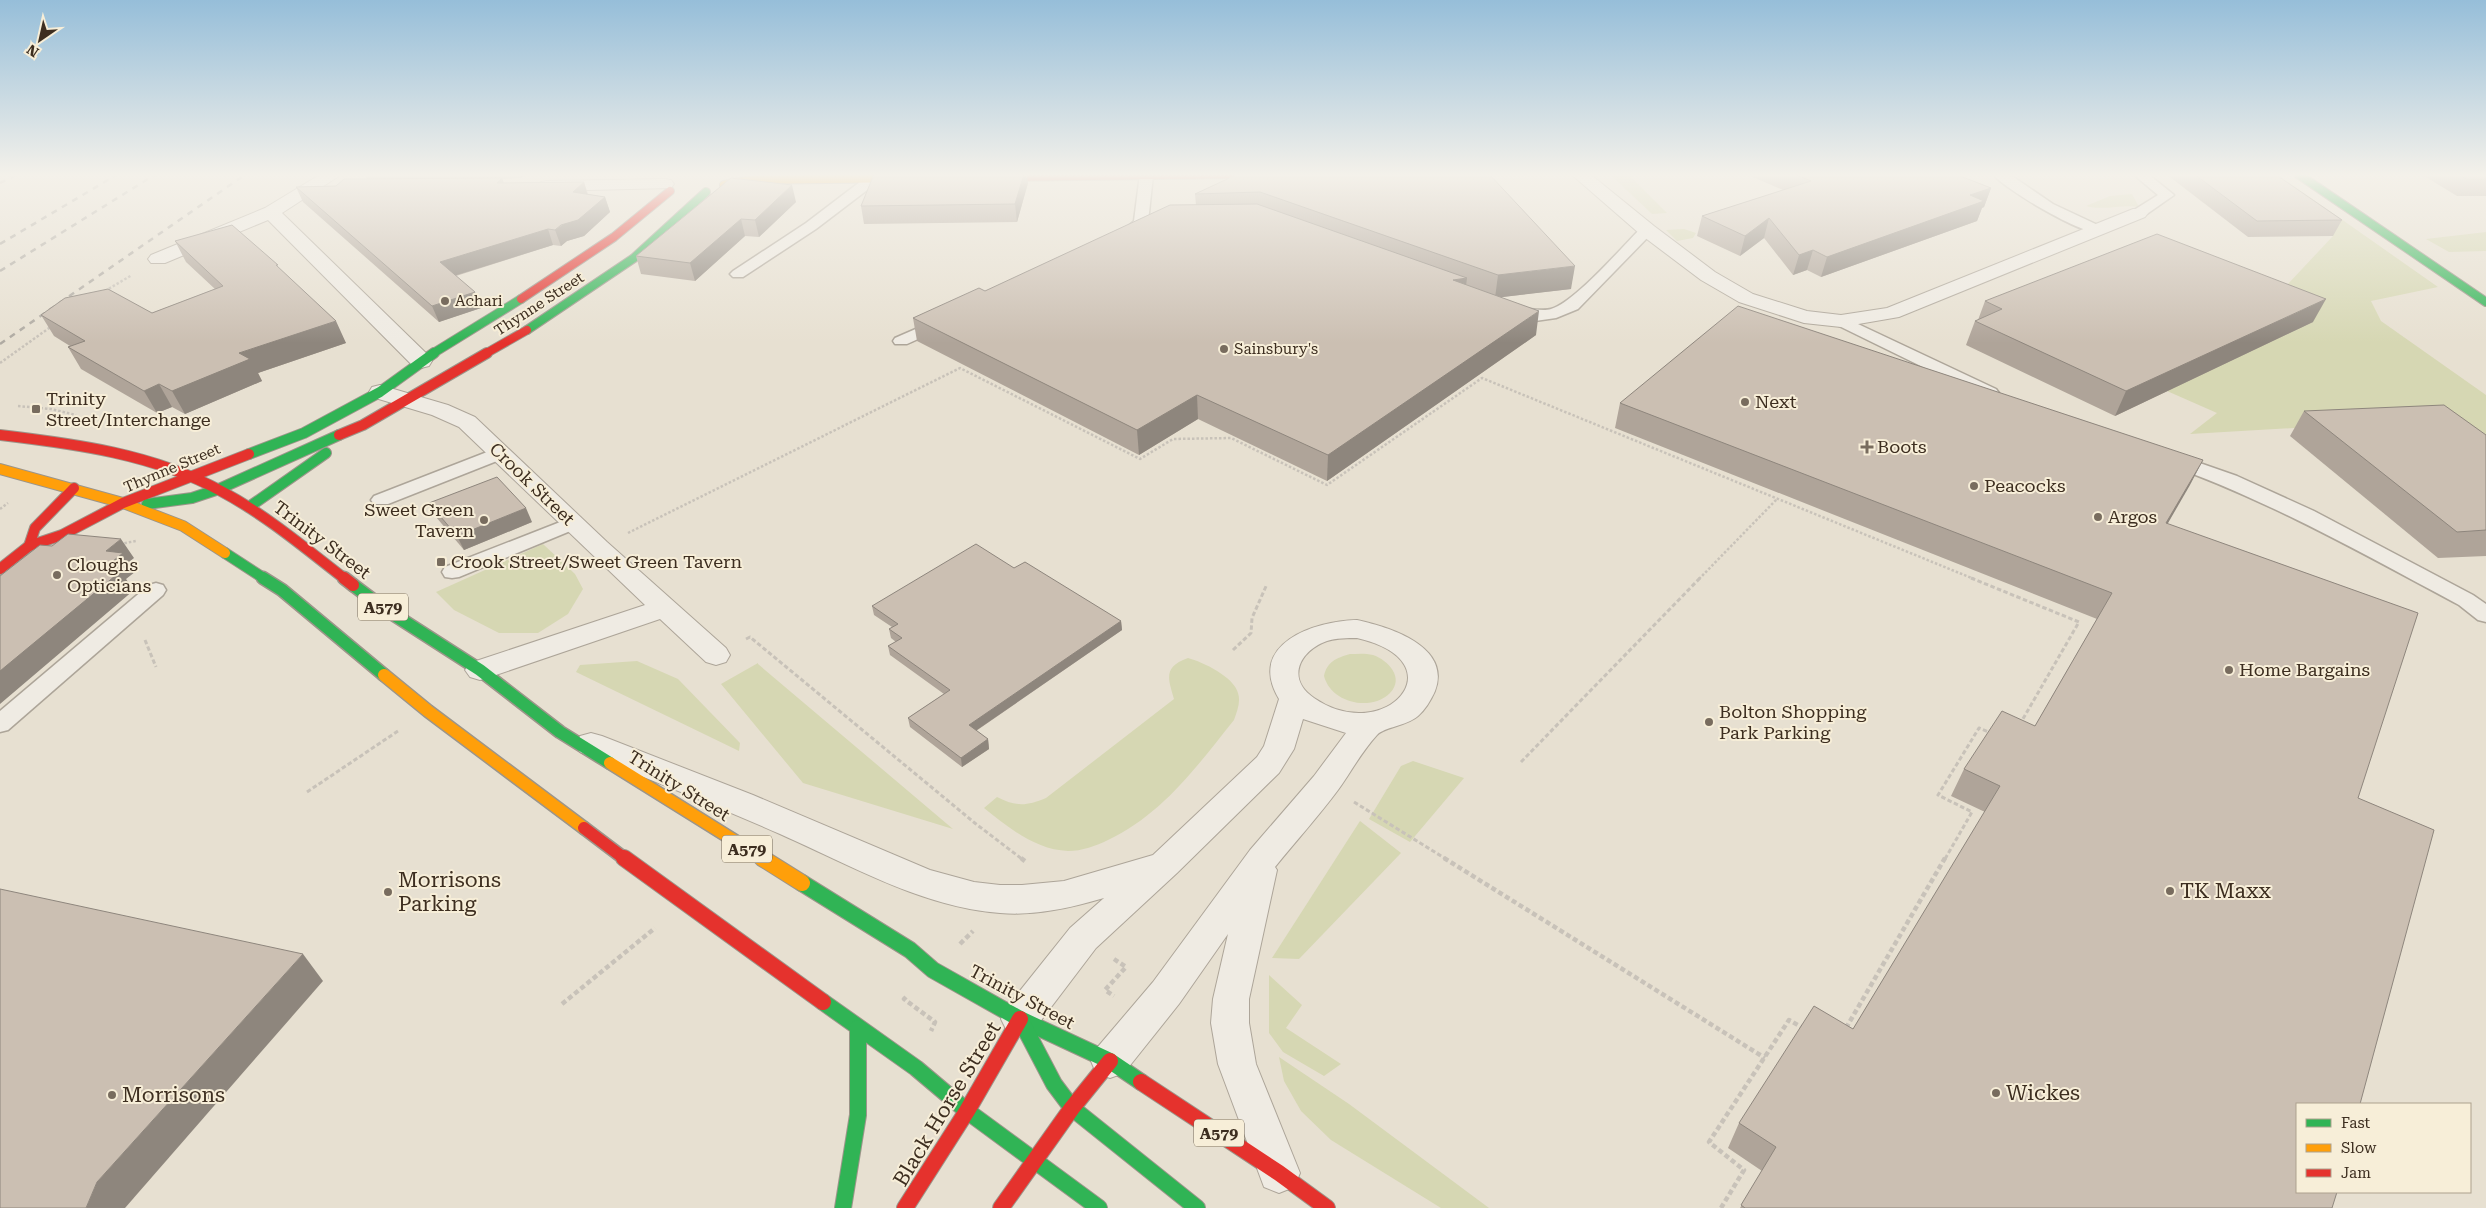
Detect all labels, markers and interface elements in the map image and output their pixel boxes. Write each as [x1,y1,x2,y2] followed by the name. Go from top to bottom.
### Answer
[15,15,65,65] north arrow
[24,41,42,60] text: N
[491,268,587,340] street label: Thynne Street
[455,292,503,310] place label: Achari
[439,295,451,307] marker: Achari
[1234,340,1318,358] place label: Sainsbury's
[1218,343,1230,355] marker: Sainsbury's
[46,388,211,430] place label: Trinity Street/Interchange
[1755,391,1797,412] place label: Next
[1739,396,1751,408] marker: Next
[30,403,42,415] marker: Trinity Street/Interchange
[1877,436,1927,457] place label: Boots
[486,438,579,530] street label: Crook Street
[121,439,223,496] street label: Thynne Street
[1861,441,1873,453] marker: Boots
[1984,475,2066,496] place label: Peacocks
[1968,480,1980,492] marker: Peacocks
[270,496,375,583] street label: Trinity Street
[364,499,474,541] place label: Sweet Green Tavern
[2108,506,2157,527] place label: Argos
[2092,511,2104,523] marker: Argos
[478,514,490,526] marker: Sweet Green Tavern
[451,551,742,572] place label: Crook Street/Sweet Green Tavern
[67,554,151,596] place label: Cloughs Opticians
[435,556,447,568] marker: Crook Street/Sweet Green Tavern
[51,569,63,581] marker: Cloughs Opticians
[358,594,408,620] road number: A579
[2239,659,2370,680] place label: Home Bargains
[2223,664,2235,676] marker: Home Bargains
[1719,701,1867,743] place label: Bolton Shopping Park Parking
[1703,716,1715,728] marker: Bolton Shopping Park Parking
[624,746,734,825] street label: Trinity Street
[722,836,772,862] road number: A579
[398,868,501,916] place label: Morrisons Parking
[2180,879,2271,903] place label: TK Maxx
[2164,885,2176,897] marker: TK Maxx
[382,886,394,898] marker: Morrisons Parking
[966,960,1079,1033] street label: Trinity Street
[888,1017,1006,1191] street label: Black Horse Street
[2006,1081,2080,1105] place label: Wickes
[122,1083,225,1107] place label: Morrisons
[1990,1087,2002,1099] marker: Wickes
[106,1089,118,1101] marker: Morrisons
[2296,1103,2471,1193] legend
[2341,1114,2371,1132] text: Fast
[1194,1120,1244,1146] road number: A579
[2341,1139,2377,1157] text: Slow
[2341,1164,2371,1182] text: Jam

